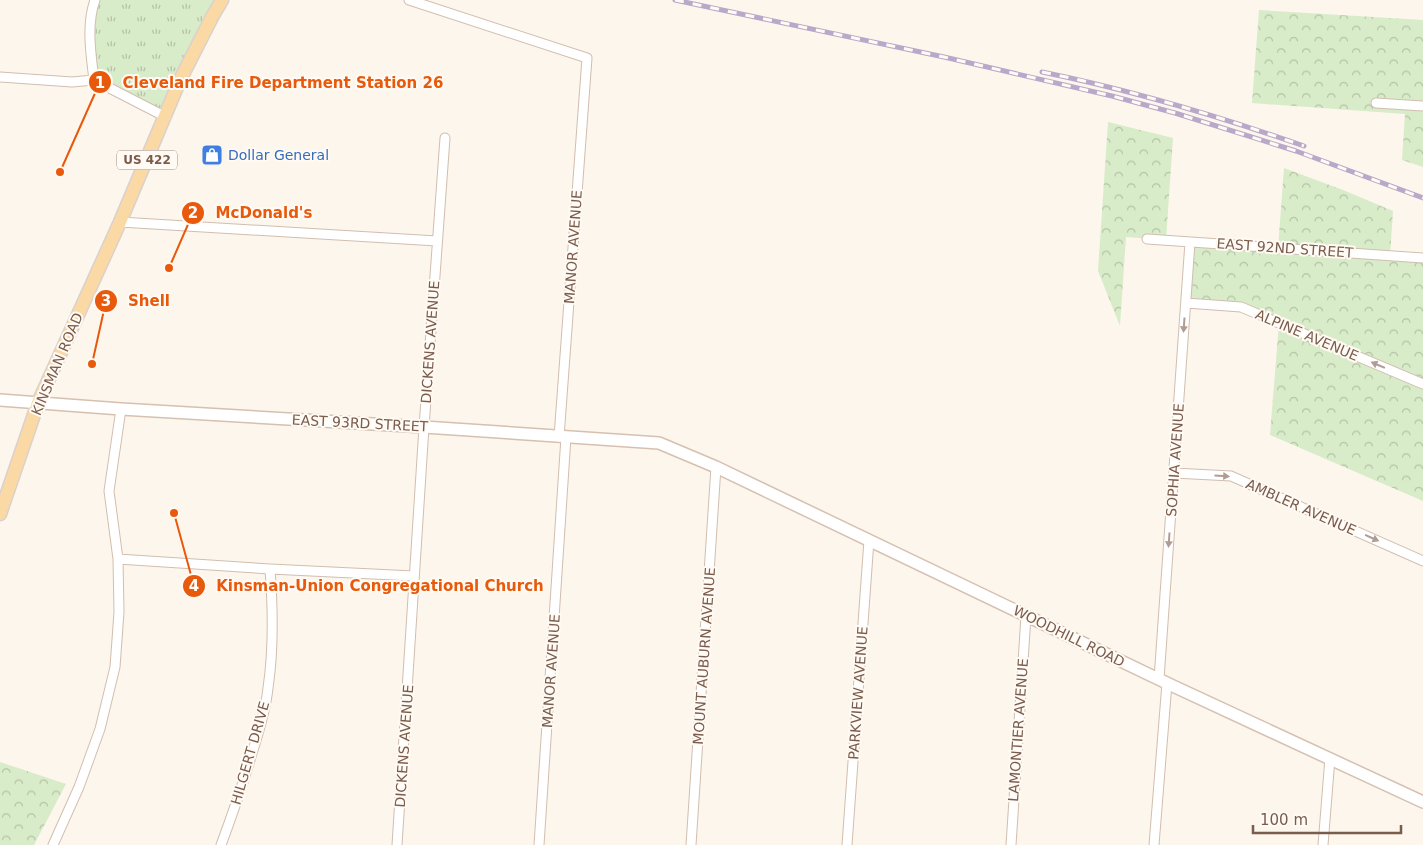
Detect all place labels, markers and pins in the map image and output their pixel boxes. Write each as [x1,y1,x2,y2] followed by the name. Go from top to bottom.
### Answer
[87,67,453,97] callout: Cleveland Fire Department Station 26
[200,143,224,167] shop icon: Dollar General
[228,147,329,163] place label: Dollar General
[181,198,322,228] callout: McDonald's
[93,286,180,316] callout: Shell
[181,571,554,601] callout: Kinsman-Union Congregational Church

